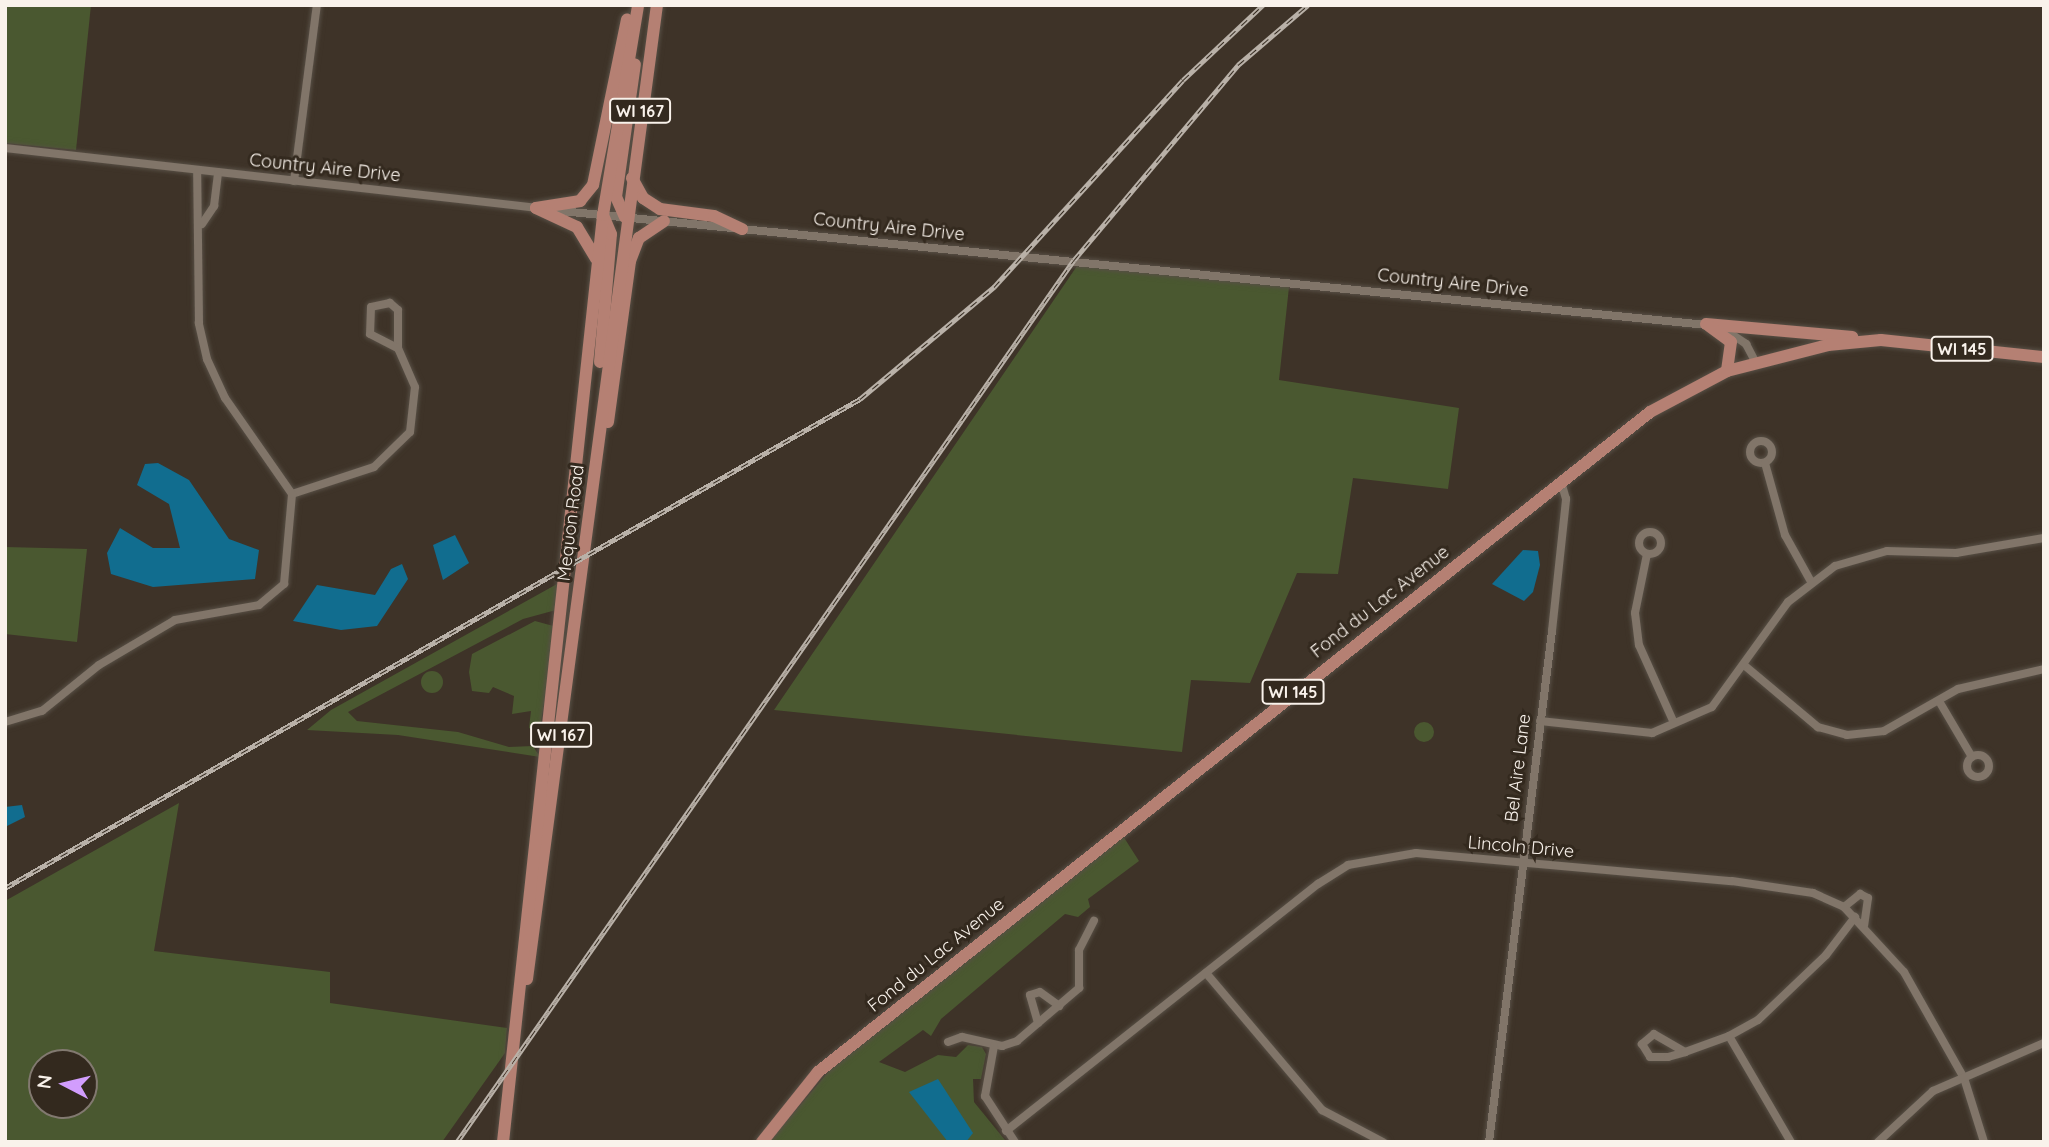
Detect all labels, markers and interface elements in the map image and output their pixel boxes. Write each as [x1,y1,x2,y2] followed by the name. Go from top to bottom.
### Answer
[608,99,672,124] road number: WI 167
[248,149,402,187] street label: Country Aire Drive
[812,208,966,246] street label: Country Aire Drive
[1376,264,1530,302] street label: Country Aire Drive
[1930,336,1994,362] road number: WI 145
[553,464,589,582] street label: Mequon Road
[1307,541,1453,663] street label: Fond du Lac Avenue
[1262,680,1324,705] road number: WI 145
[1501,713,1535,823] street label: Bel Aire Lane
[530,722,592,748] road number: WI 167
[1467,832,1575,862] street label: Lincoln Drive
[863,893,1009,1017] street label: Fond du Lac Avenue
[28,1049,98,1119] north arrow
[31,1073,57,1090] text: N

